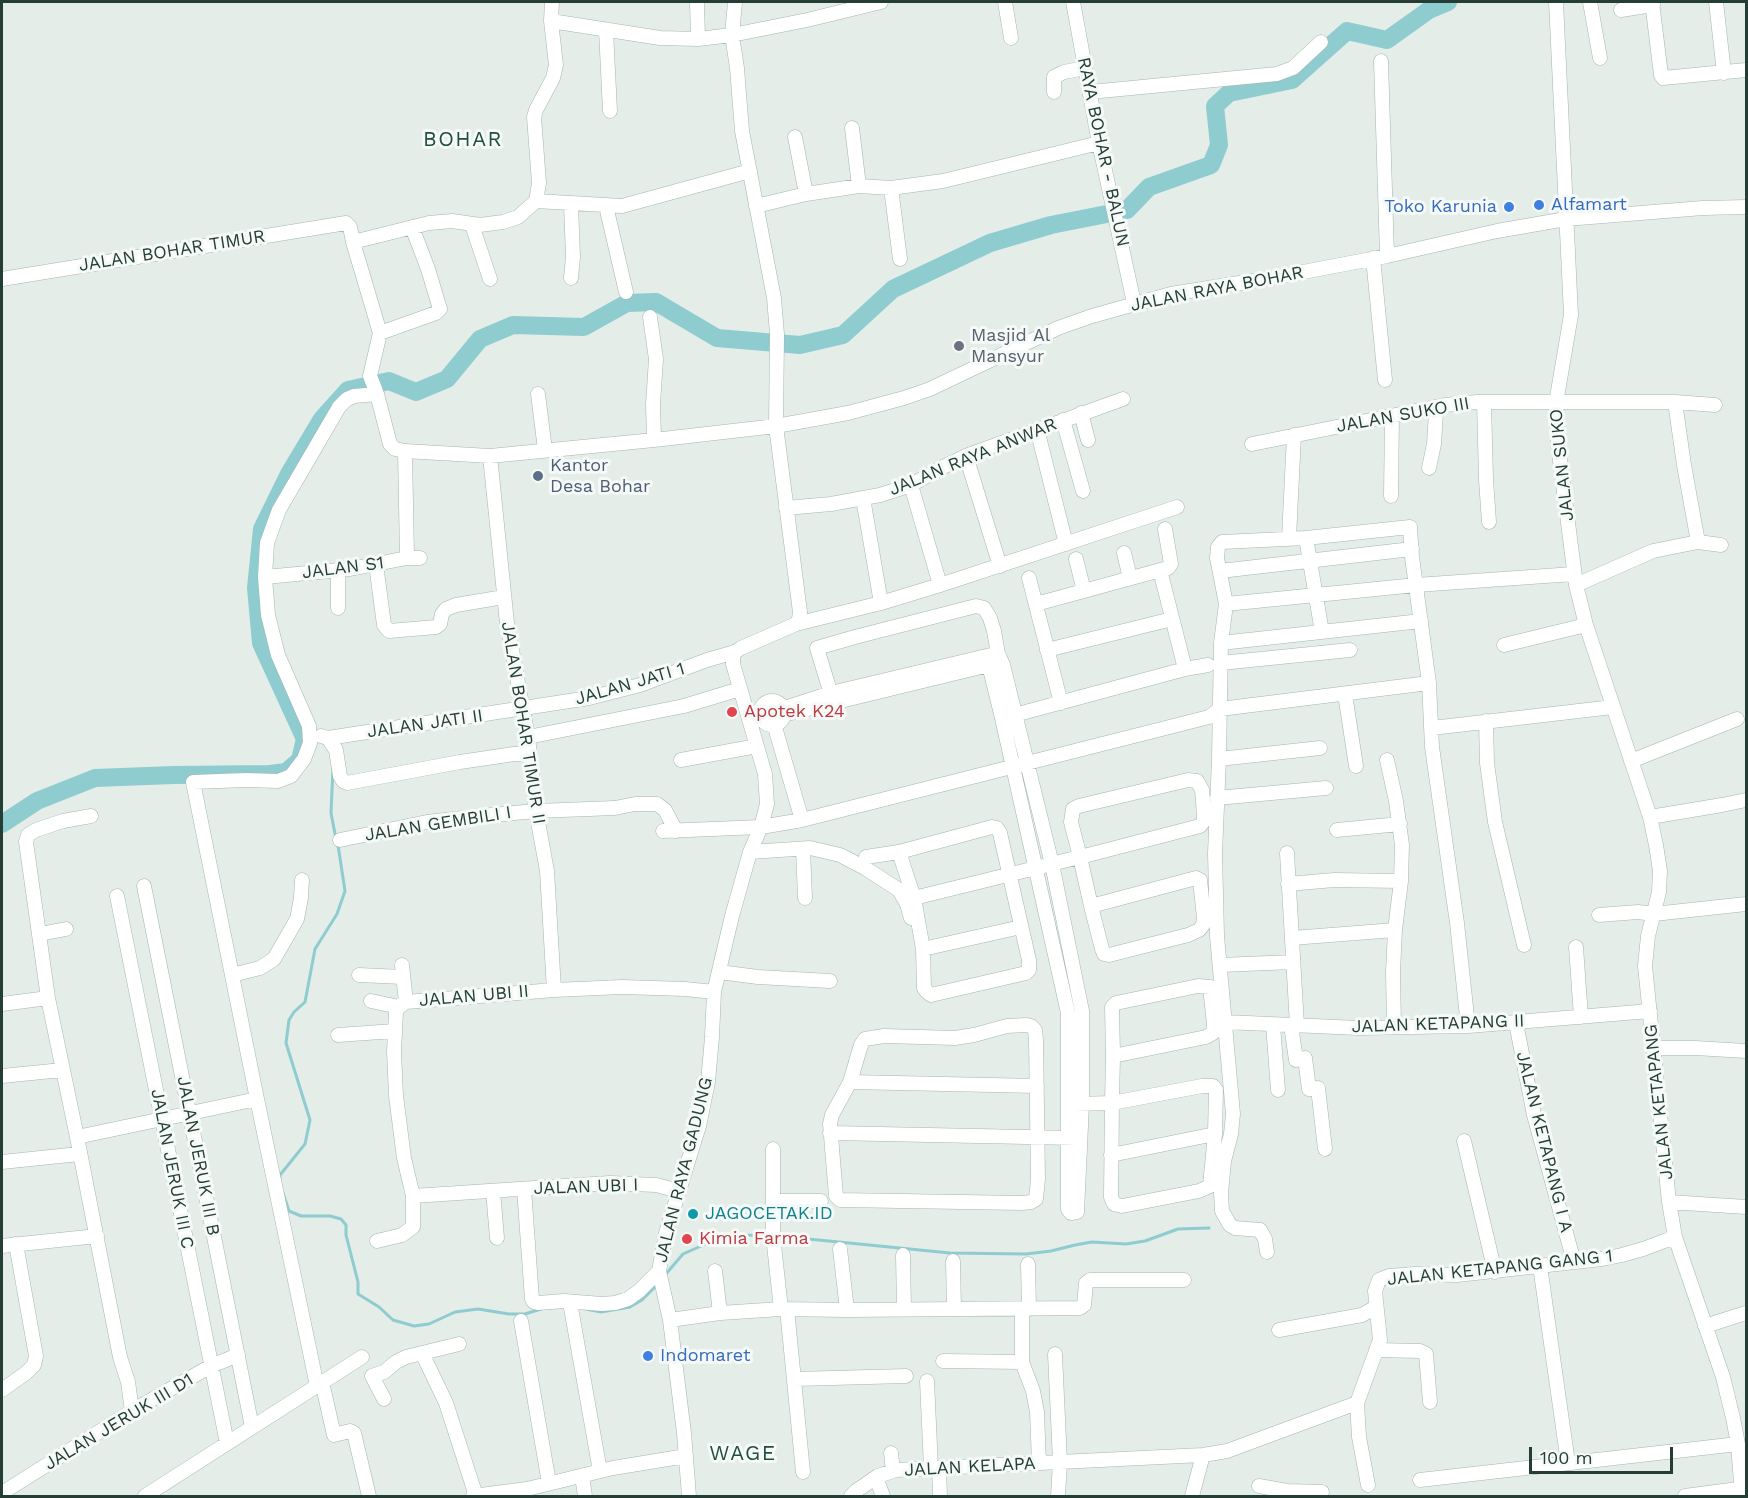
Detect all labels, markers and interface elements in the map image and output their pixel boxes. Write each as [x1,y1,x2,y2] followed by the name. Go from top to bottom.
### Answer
[1072,55,1134,249] street label: RAYA BOHAR - BALUN
[423,127,503,153] district label: BOHAR
[1551,194,1627,216] place label: Alfamart
[1384,196,1497,218] place label: Toko Karunia
[1532,198,1546,212] marker: Alfamart
[1502,200,1516,214] marker: Toko Karunia
[77,226,267,276] street label: JALAN BOHAR TIMUR
[1129,262,1305,316] street label: JALAN RAYA BOHAR
[971,325,1050,368] place label: Masjid Al Mansyur
[952,339,966,353] marker: Masjid Al Mansyur
[1335,393,1471,437] street label: JALAN SUKO III
[1545,408,1579,522] street label: JALAN SUKO
[886,413,1060,501] street label: JALAN RAYA ANWAR
[550,455,650,498] place label: Kantor Desa Bohar
[531,469,545,483] marker: Kantor Desa Bohar
[301,552,385,584] street label: JALAN S1
[496,620,550,826] street label: JALAN BOHAR TIMUR II
[573,658,687,710] street label: JALAN JATI 1
[744,701,845,723] place label: Apotek K24
[366,705,484,743] street label: JALAN JATI II
[725,705,739,719] marker: Apotek K24
[363,802,513,846] street label: JALAN GEMBILI I
[418,980,530,1012] street label: JALAN UBI II
[1351,1010,1525,1038] street label: JALAN KETAPANG II
[1640,1023,1678,1181] street label: JALAN KETAPANG
[1511,1049,1577,1235] street label: JALAN KETAPANG I A
[172,1074,224,1238] street label: JALAN JERUK III B
[650,1075,718,1265] street label: JALAN RAYA GADUNG
[146,1087,198,1251] street label: JALAN JERUK III C
[533,1174,639,1200] street label: JALAN UBI I
[705,1203,833,1225] place label: JAGOCETAK.ID
[686,1207,700,1221] marker: JAGOCETAK.ID
[699,1228,809,1250] place label: Kimia Farma
[680,1232,694,1246] marker: Kimia Farma
[1386,1245,1614,1291] street label: JALAN KETAPANG GANG 1
[660,1345,751,1367] place label: Indomaret
[641,1349,655,1363] marker: Indomaret
[41,1369,197,1475] street label: JALAN JERUK III D1
[1532,1435,1676,1473] scale bar
[709,1441,777,1467] district label: WAGE
[1540,1447,1593,1468] text: 100 m
[904,1453,1036,1481] street label: JALAN KELAPA

